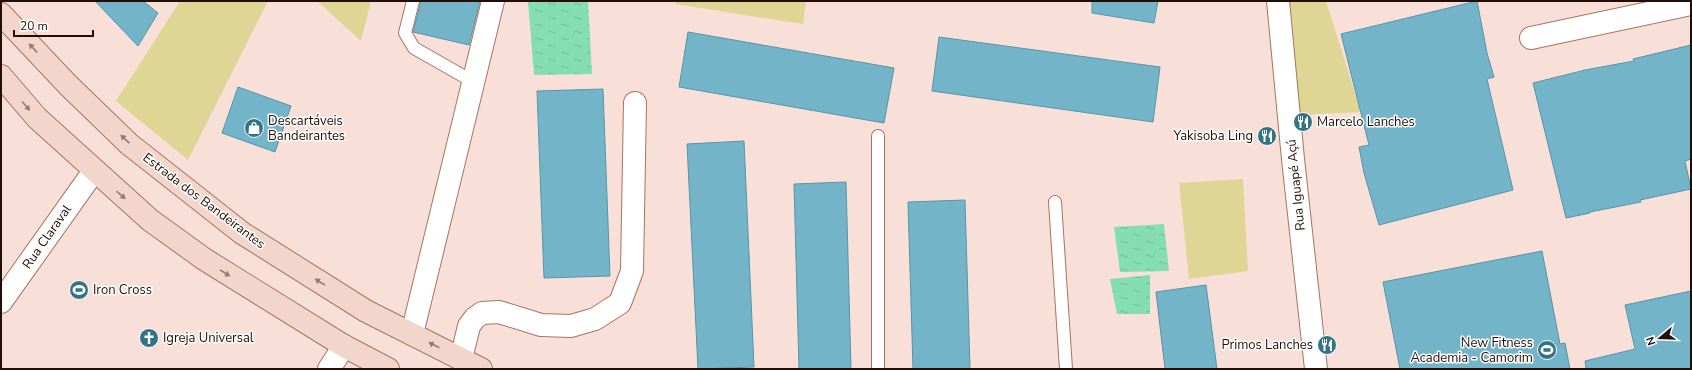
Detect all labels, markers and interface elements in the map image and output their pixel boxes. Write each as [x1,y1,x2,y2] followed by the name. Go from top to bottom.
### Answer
[14,12,93,38] scale bar
[20,18,48,34] text: 20 m
[28,43,38,53] one-way arrow
[22,101,31,111] one-way arrow
[1292,111,1314,133] restaurant icon: Marcelo Lanches
[268,112,345,145] place label: Descartáveis Bandeirantes
[1317,113,1415,131] place label: Marcelo Lanches
[243,117,265,139] shop icon: Descartáveis Bandeirantes
[1256,125,1278,147] restaurant icon: Yakisoba Ling
[1172,127,1253,145] place label: Yakisoba Ling
[120,135,130,144] one-way arrow
[1282,138,1310,232] street label: Rua Iguapé Açú
[139,149,269,253] street label: Estrada dos Bandeirantes
[116,190,127,199] one-way arrow
[18,201,76,273] street label: Rua Claraval
[219,269,231,276] one-way arrow
[315,278,325,286] one-way arrow
[68,279,90,301] sports icon: Iron Cross
[93,281,152,299] place label: Iron Cross
[1640,318,1680,358] north arrow
[138,327,160,349] church icon: Igreja Universal
[163,329,254,347] place label: Igreja Universal
[1316,334,1338,356] restaurant icon: Primos Lanches
[1410,334,1533,367] place label: New Fitness Academia - Camorim
[1643,335,1659,347] text: N
[1221,336,1313,354] place label: Primos Lanches
[1536,339,1558,361] sports icon: New Fitness Academia - Camorim
[428,342,439,348] one-way arrow

